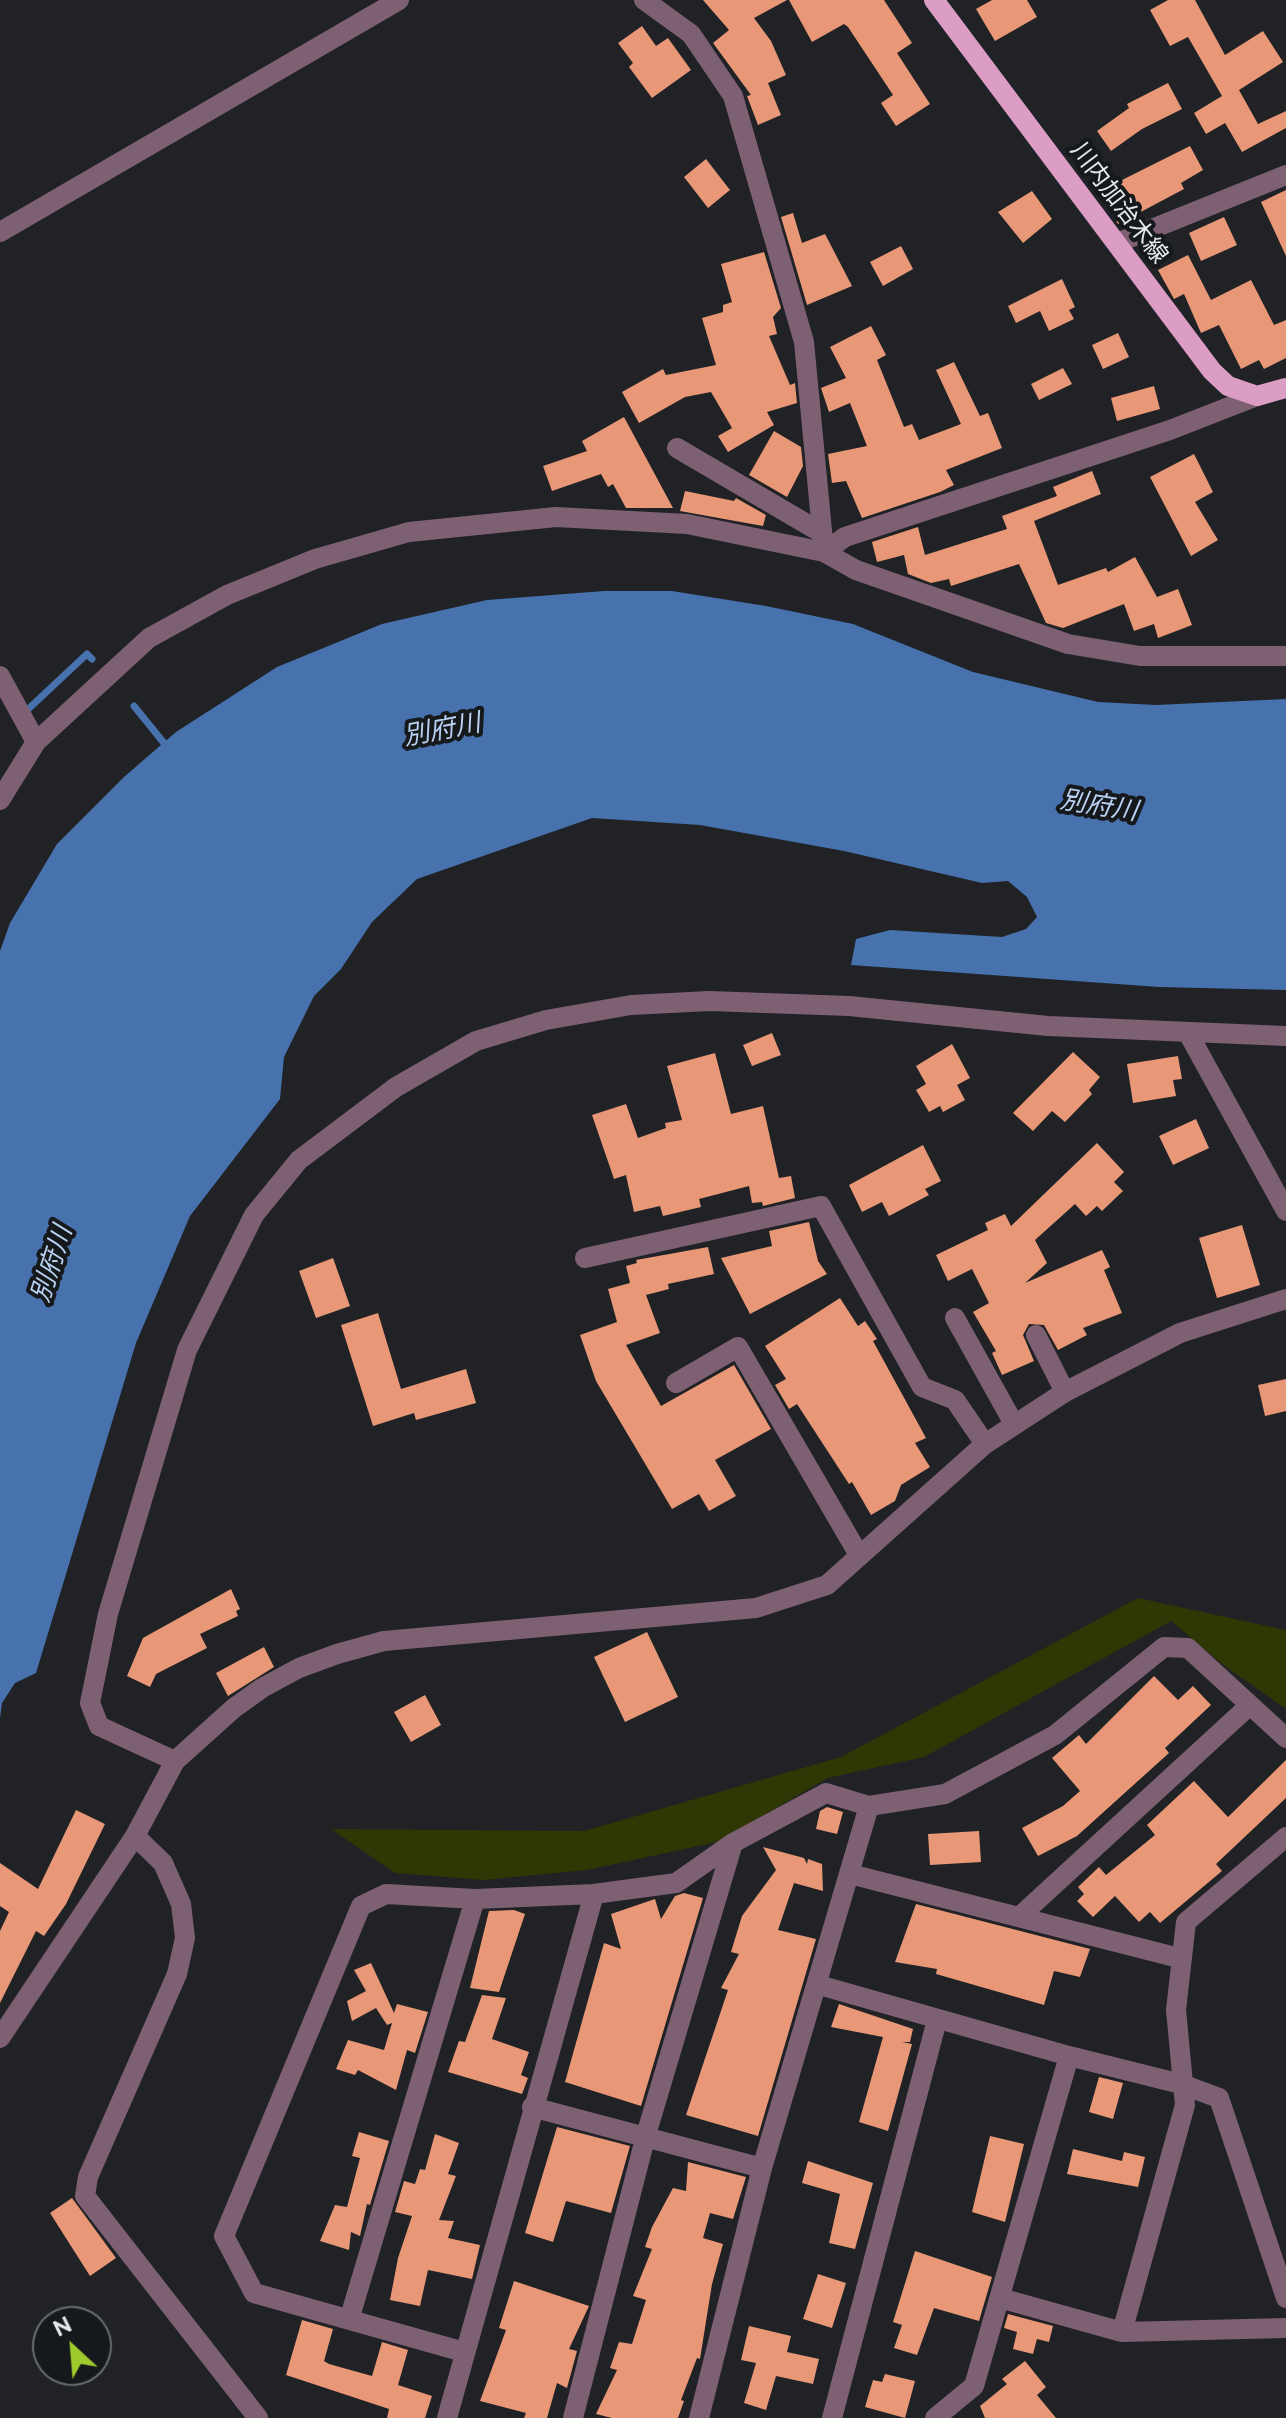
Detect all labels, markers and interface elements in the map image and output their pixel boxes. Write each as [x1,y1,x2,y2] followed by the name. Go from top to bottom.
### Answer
[1064,137,1174,269] street label: 川内加治木線
[401,707,483,753] water label: 別府川
[1058,784,1140,828] water label: 別府川
[25,1222,79,1306] water label: 別府川
[32,2306,112,2386] north arrow
[49,2311,76,2342] text: N

